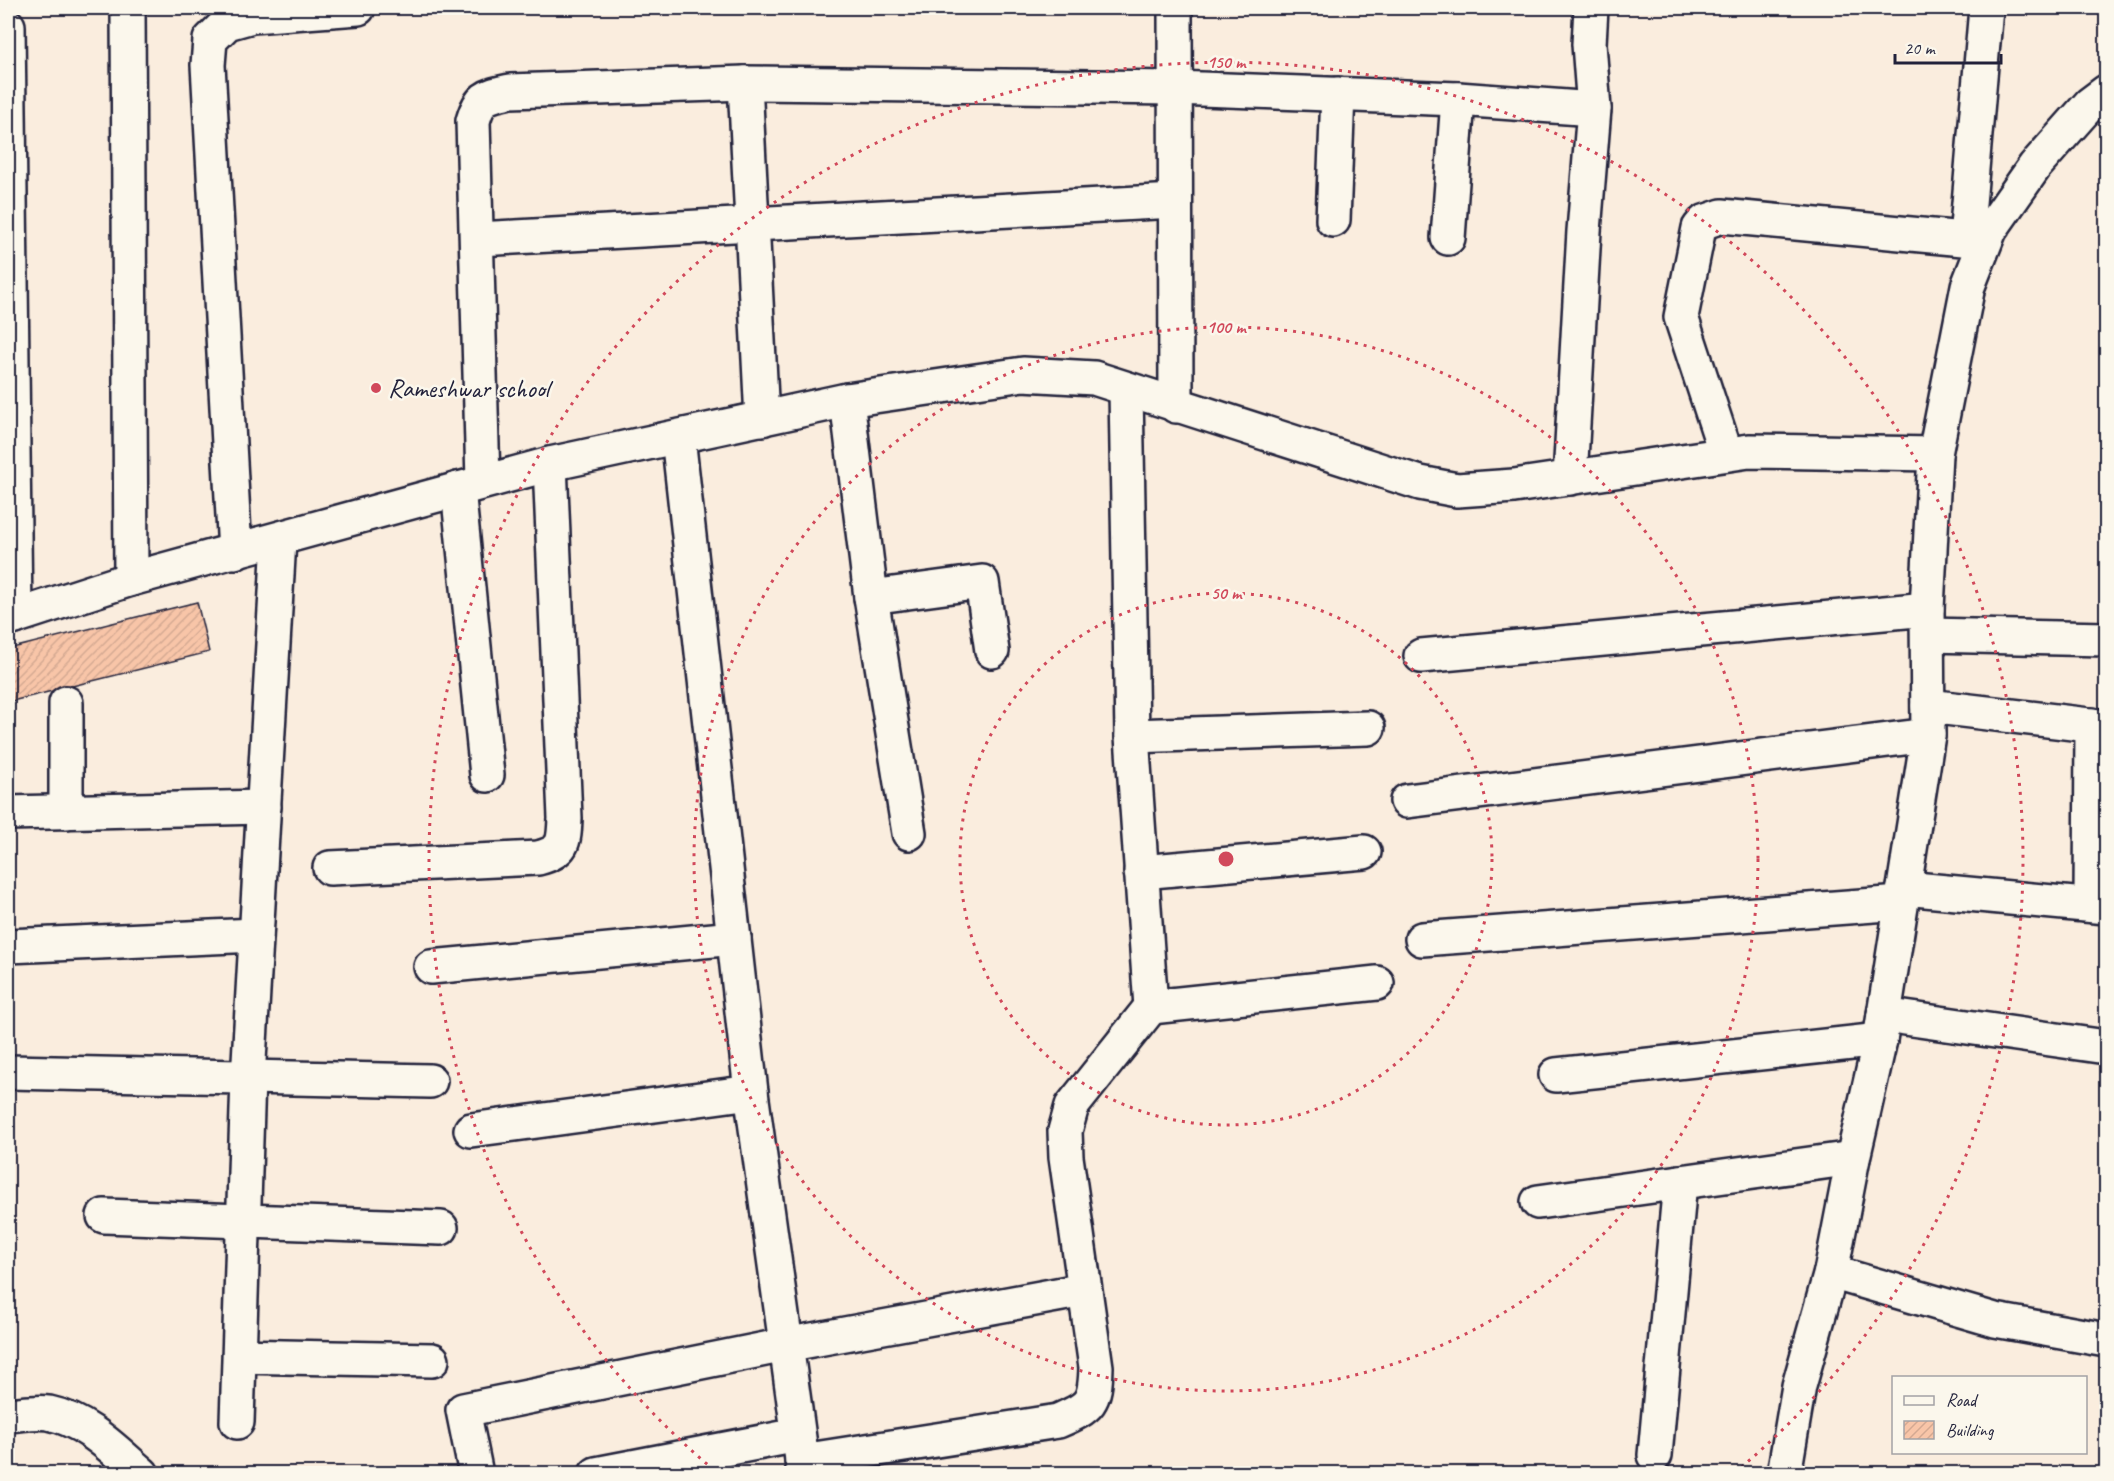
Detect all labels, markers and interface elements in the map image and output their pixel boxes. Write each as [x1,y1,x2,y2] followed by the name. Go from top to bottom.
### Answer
[1895,27,2002,65] scale bar
[1904,37,1937,59] text: 20 m
[1207,51,1247,73] text: 150 m
[1207,316,1247,338] text: 100 m
[388,372,554,405] place label: Rameshwar school
[369,381,383,395] marker: Rameshwar school
[1211,582,1243,604] text: 50 m
[1216,849,1236,869] centre of rings
[1892,1376,2087,1454] legend
[1946,1389,1979,1411] text: Road
[1946,1419,1995,1441] text: Building

